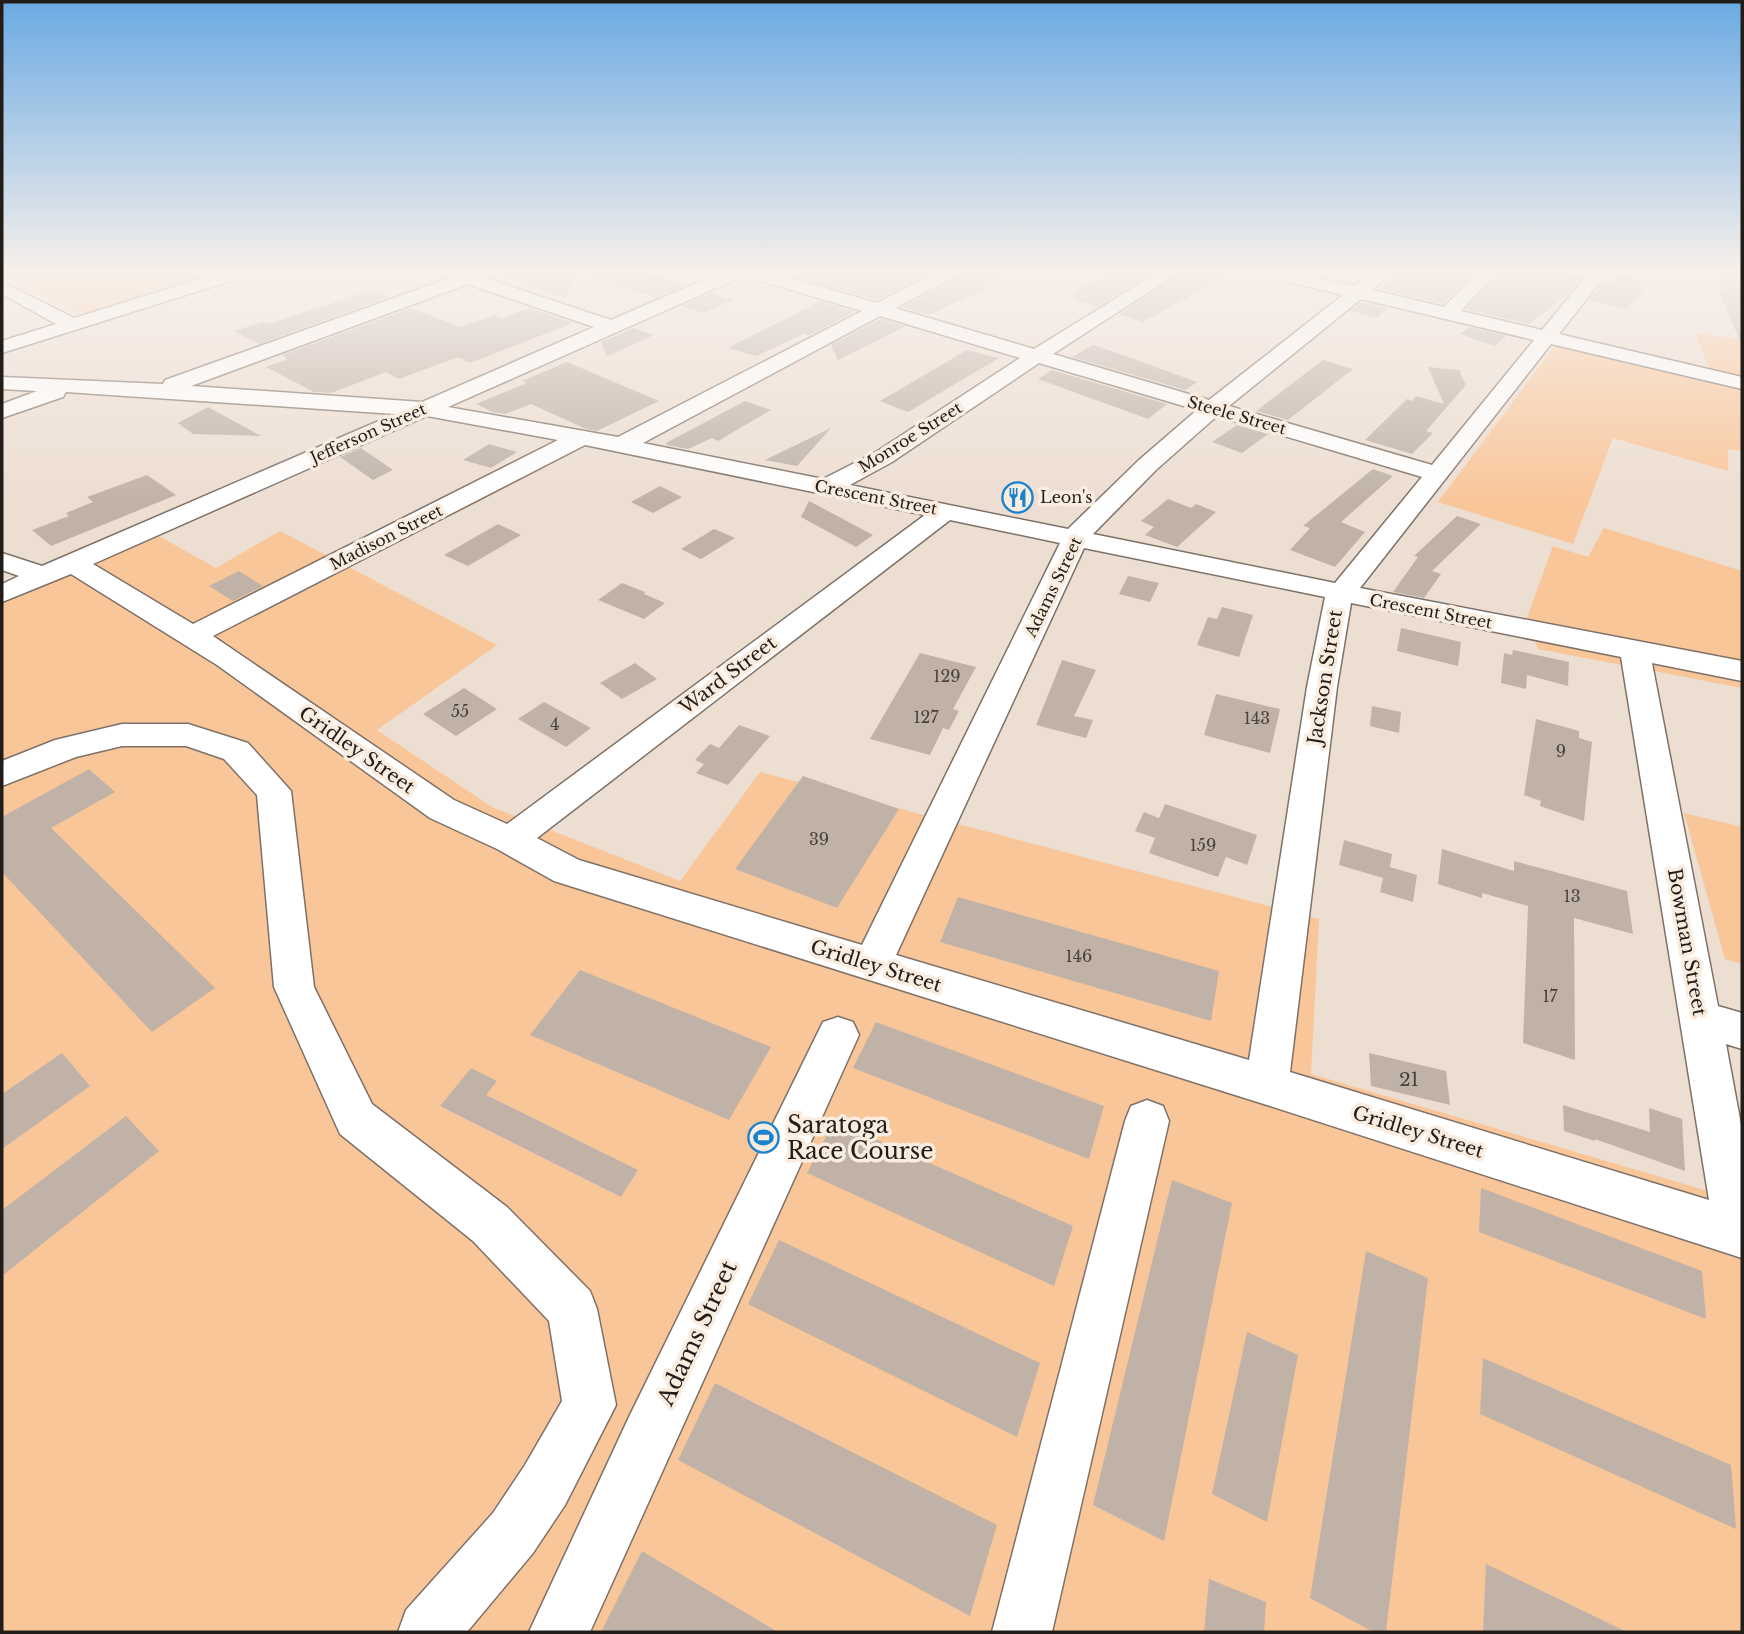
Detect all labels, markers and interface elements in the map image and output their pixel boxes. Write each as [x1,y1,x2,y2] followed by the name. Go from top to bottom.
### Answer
[1185,391,1289,439] street label: Steele Street
[855,397,965,477] street label: Monroe Street
[305,398,429,468] street label: Jefferson Street
[813,475,939,519] street label: Crescent Street
[1000,480,1034,514] restaurant icon: Leon's
[1040,487,1092,507] place label: Leon's
[326,500,446,574] street label: Madison Street
[1020,534,1086,641] street label: Adams Street
[1368,589,1494,633] street label: Crescent Street
[1303,607,1347,749] street label: Jackson Street
[674,631,782,720] street label: Ward Street
[933,666,961,686] house number: 129
[451,701,469,721] house number: 55
[295,702,420,799] street label: Gridley Street
[913,707,939,727] house number: 127
[1244,708,1270,728] house number: 143
[550,714,560,734] house number: 4
[1556,741,1566,761] house number: 9
[809,829,829,849] house number: 39
[1190,835,1216,855] house number: 159
[1663,866,1711,1018] street label: Bowman Street
[1564,886,1581,906] house number: 13
[808,935,945,997] street label: Gridley Street
[1066,946,1092,966] house number: 146
[1542,986,1559,1006] house number: 17
[1399,1068,1419,1091] house number: 21
[1350,1101,1487,1163] street label: Gridley Street
[787,1111,933,1165] place label: Saratoga Race Course
[747,1121,781,1155] sports icon: Saratoga Race Course
[651,1256,743,1411] street label: Adams Street

